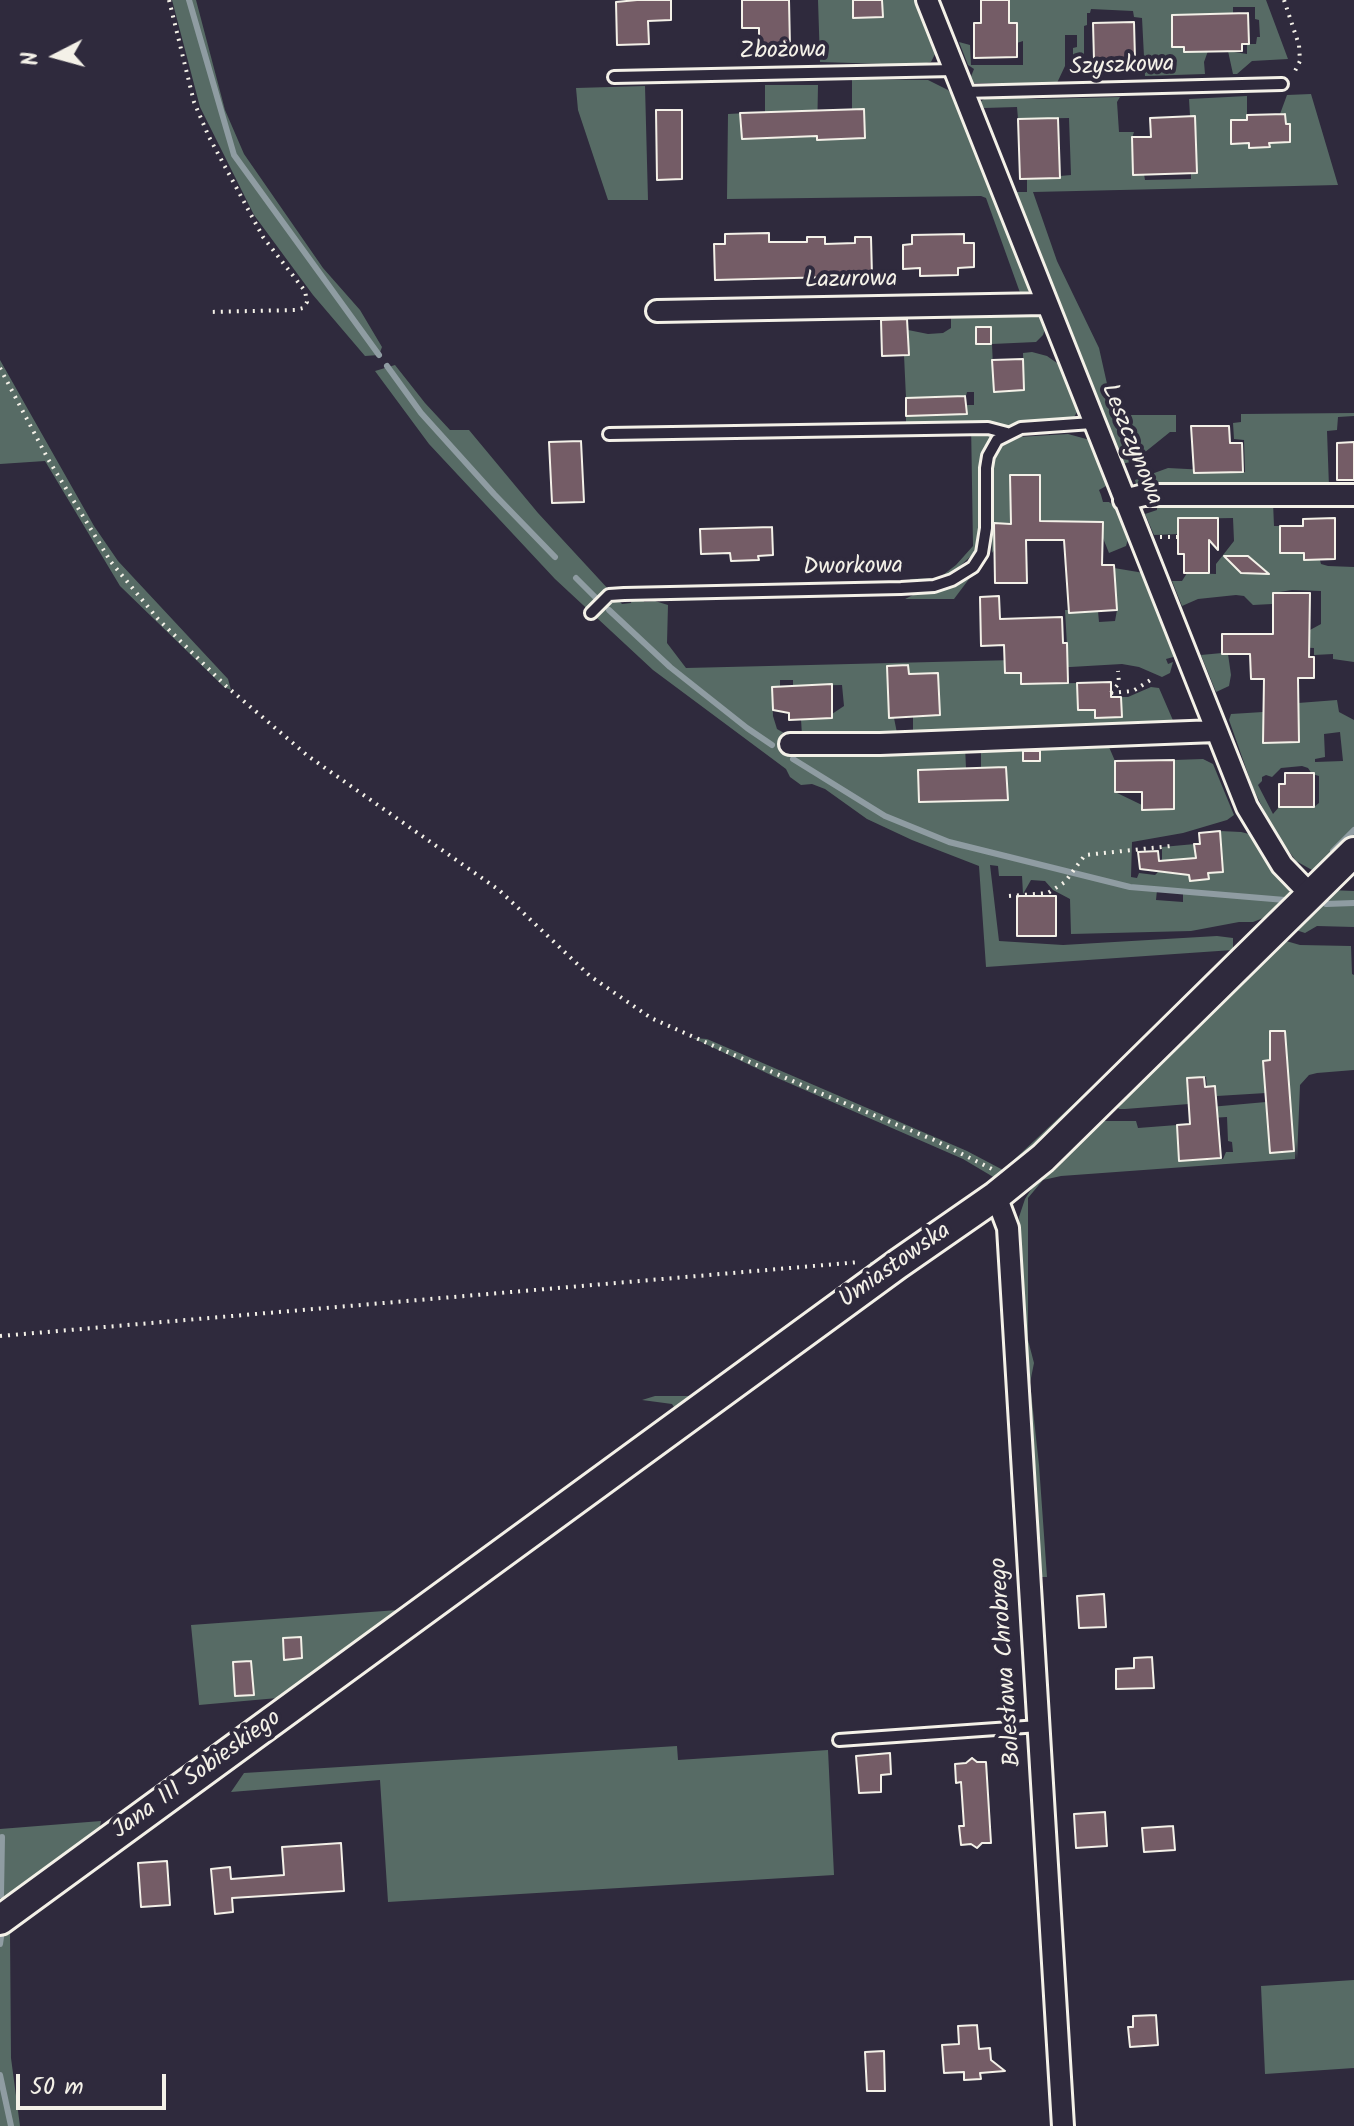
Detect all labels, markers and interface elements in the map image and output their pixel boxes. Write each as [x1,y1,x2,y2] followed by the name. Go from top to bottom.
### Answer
[16,16,96,96] north arrow
[739,38,827,68] street label: Zbożowa
[14,50,50,67] text: N
[1069,52,1175,84] street label: Szyszkowa
[804,267,898,297] street label: Lazurowa
[1093,380,1167,510] street label: Leszczynowa
[803,554,903,584] street label: Dworkowa
[835,1218,957,1316] street label: Umiastowska
[986,1556,1030,1768] street label: Bolesława Chrobrego
[108,1705,288,1847] street label: Jana III Sobieskiego
[20,2058,170,2108] scale bar
[30,2068,84,2107] text: 50 m

